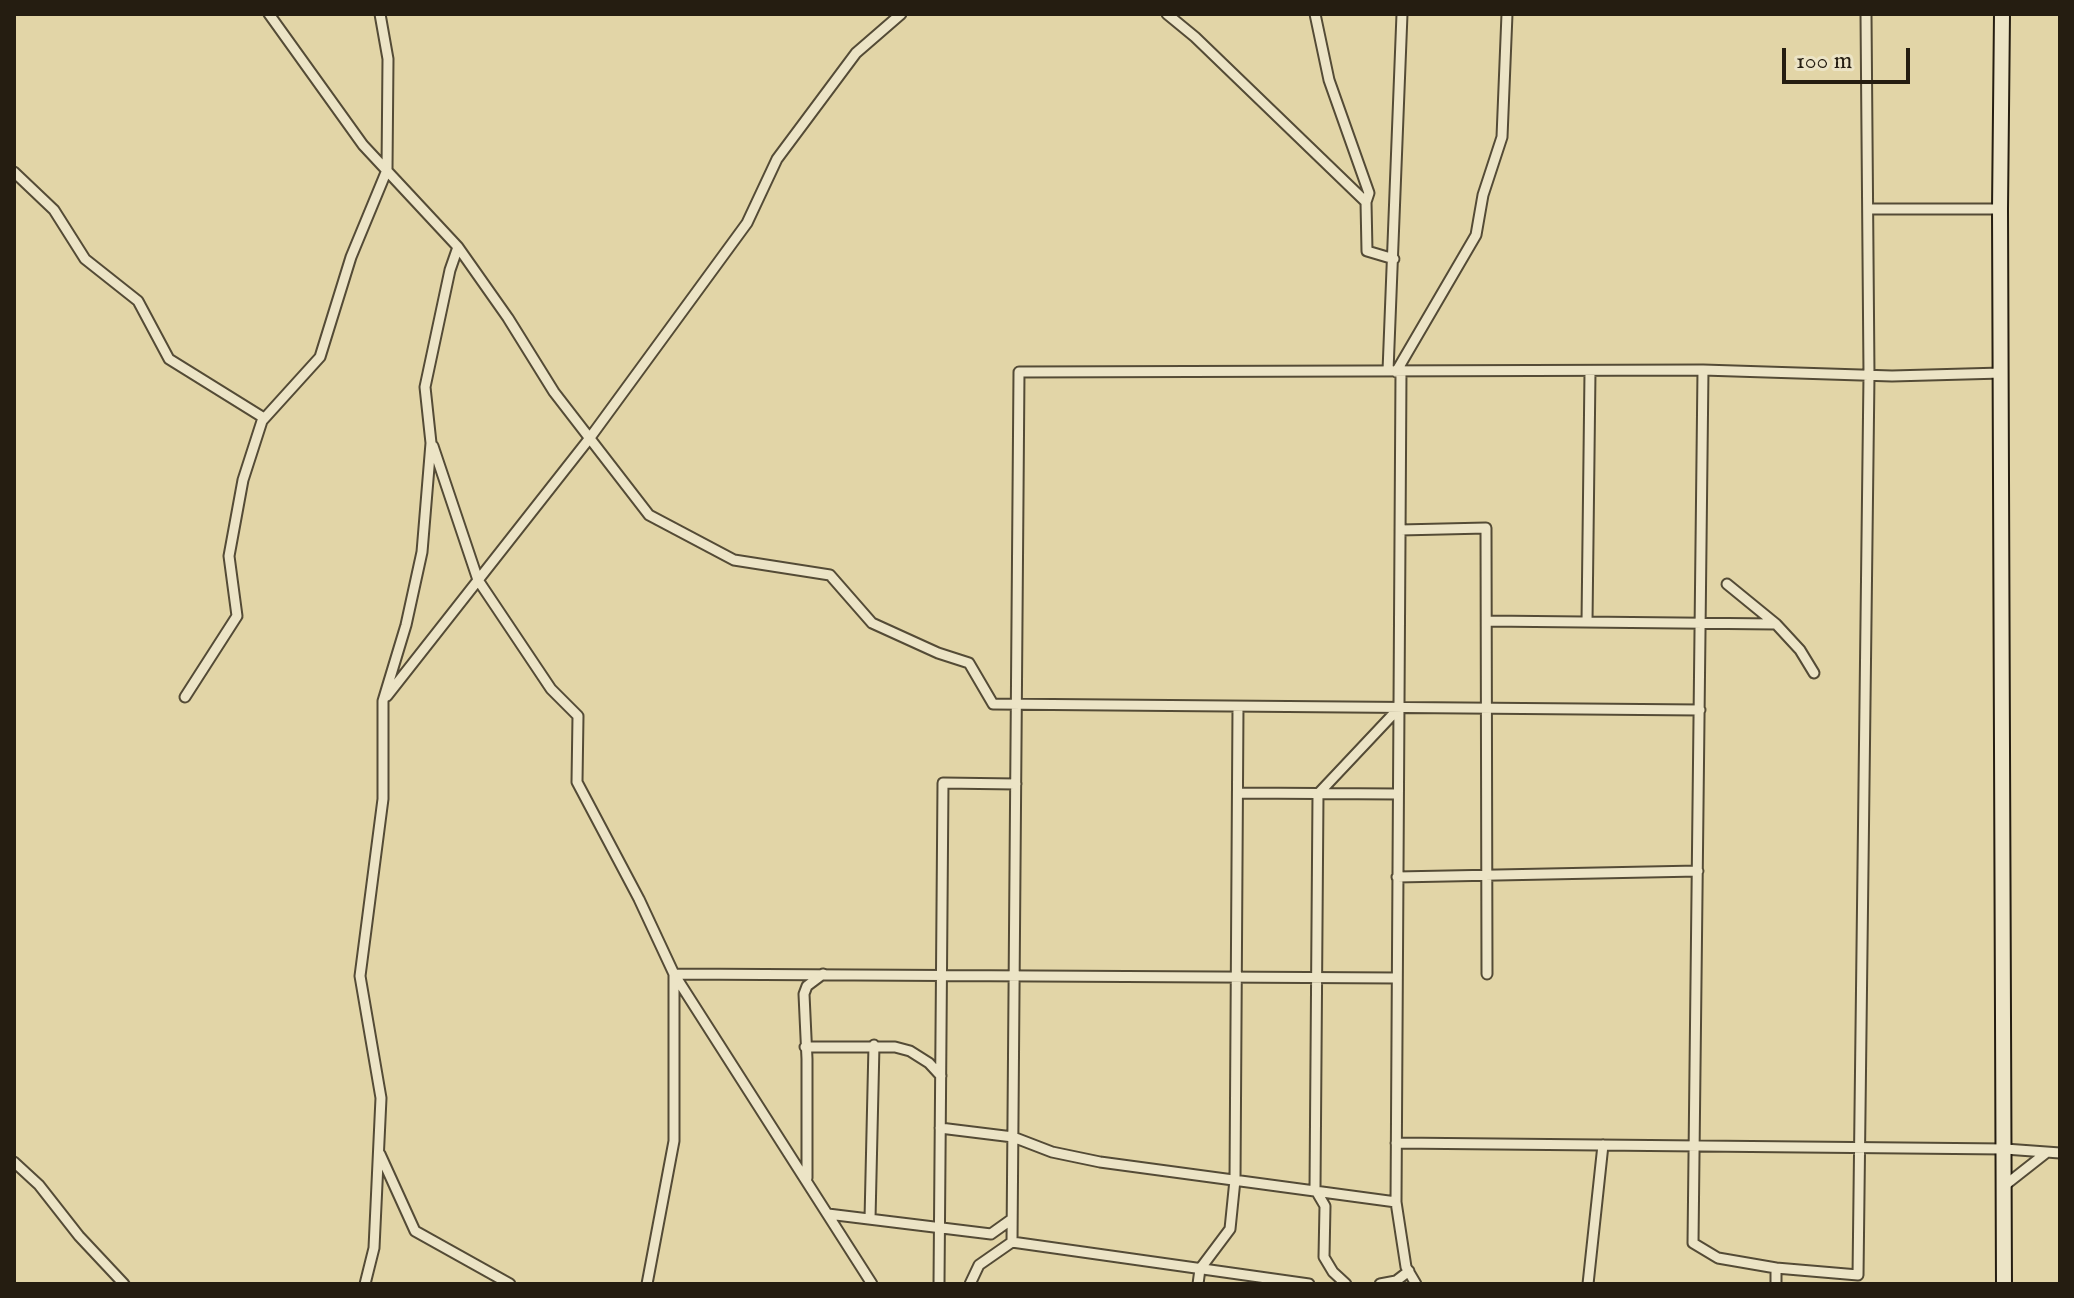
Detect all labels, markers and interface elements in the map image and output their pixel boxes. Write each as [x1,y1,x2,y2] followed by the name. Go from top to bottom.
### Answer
[1786,32,1914,82] scale bar
[1796,46,1852,77] text: 100 m

